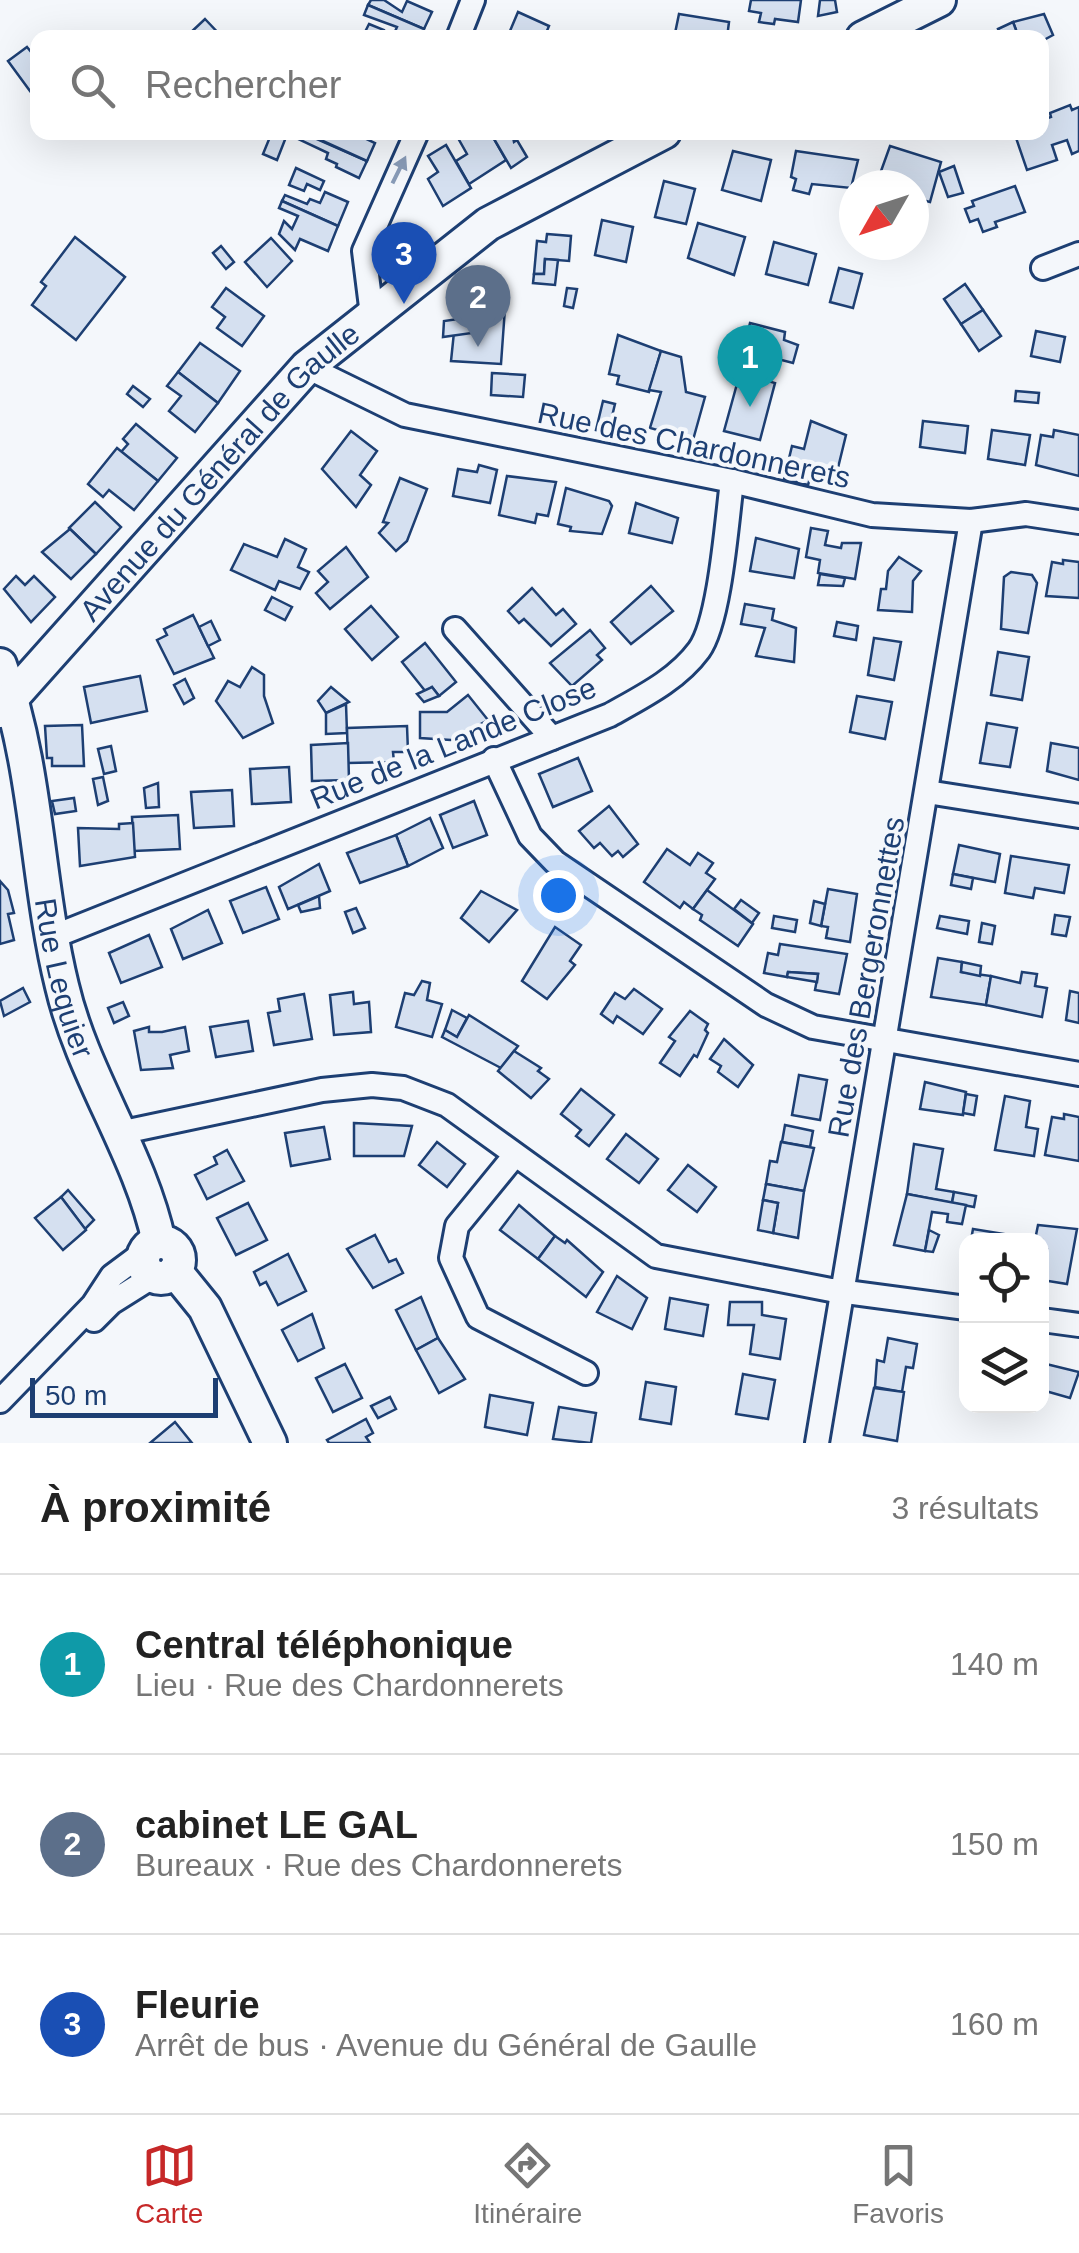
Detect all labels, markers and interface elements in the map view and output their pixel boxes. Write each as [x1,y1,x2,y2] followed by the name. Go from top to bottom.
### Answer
[30,30,1049,140] search box
[65,58,120,113] icon: search
[145,64,341,106] text: Rechercher
[390,155,407,184] one-way arrow
[839,170,929,260] north arrow
[372,222,436,304] pin: 3
[446,264,510,347] pin: 2
[73,316,365,627] street label: Avenue du Général de Gaulle
[718,324,782,407] pin: 1
[535,396,853,494] street label: Rue des Chardonnerets
[305,671,601,815] street label: Rue de la Lande Close
[822,814,910,1140] street label: Rue des Bergeronnettes
[533,870,584,921] your location
[29,896,101,1063] street label: Rue Lequier
[959,1233,1049,1413] map controls
[959,1233,1049,1323] button: locate
[959,1323,1049,1413] button: layers
[30,1373,218,1418] scale bar
[45,1380,107,1411] text: 50 m
[40,1484,271,1531] text: À proximité
[891,1490,1039,1526] text: 3 résultats
[135,1624,513,1666] text: Central téléphonique
[64,1646,81,1682] text: 1
[950,1646,1039,1682] text: 140 m
[135,1667,564,1703] text: Lieu · Rue des Chardonnerets
[135,1804,418,1846] text: cabinet LE GAL
[64,1826,81,1862] text: 2
[950,1826,1039,1862] text: 150 m
[135,1847,622,1883] text: Bureaux · Rue des Chardonnerets
[135,1984,260,2026] text: Fleurie
[64,2006,81,2042] text: 3
[950,2006,1039,2042] text: 160 m
[135,2027,757,2063] text: Arrêt de bus · Avenue du Général de Gaulle
[135,2138,203,2230] tab: Carte
[473,2138,582,2230] tab: Itinéraire
[852,2138,944,2230] tab: Favoris

